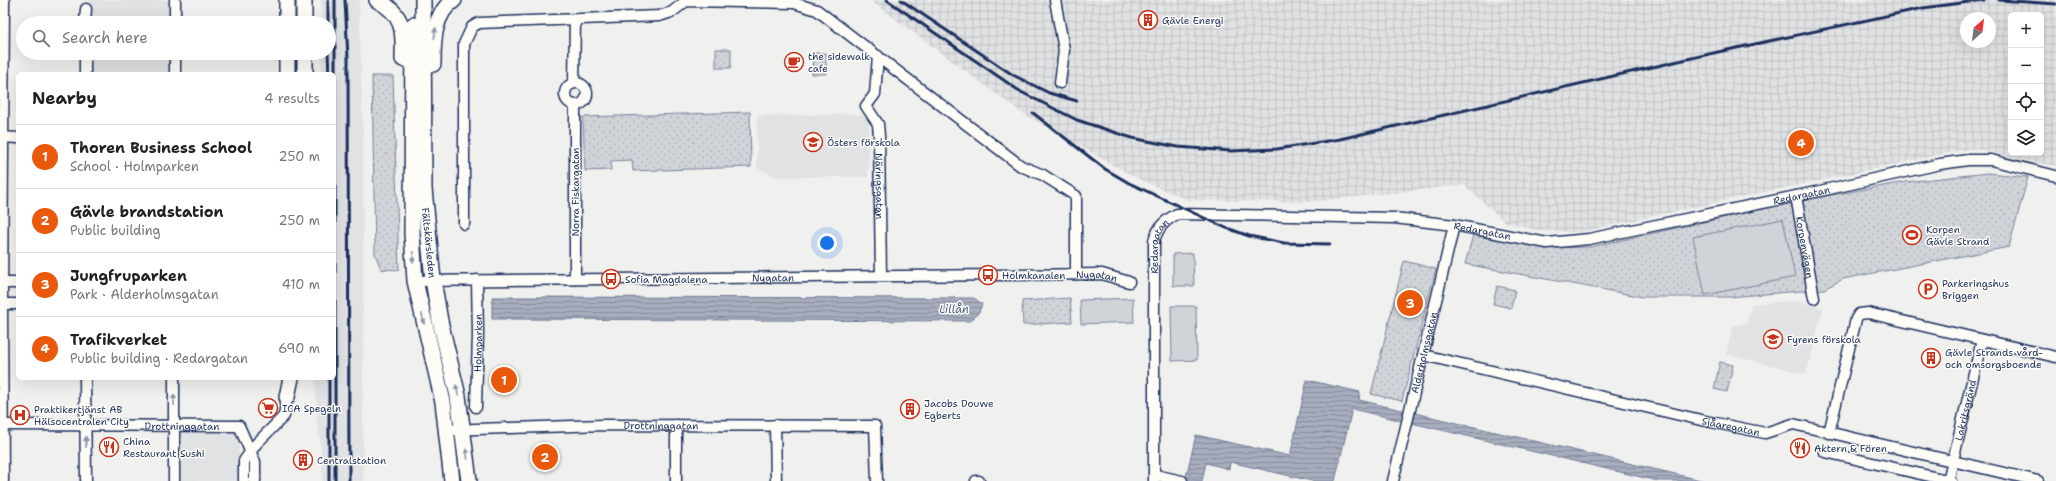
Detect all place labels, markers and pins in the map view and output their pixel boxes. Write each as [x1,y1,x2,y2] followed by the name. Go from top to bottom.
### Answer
[1137,9,1159,31] building icon: Gävle Energi
[1162,14,1224,27] place label: Gävle Energi
[808,50,870,75] place label: the sidewalk cafe
[783,51,805,73] cafe icon: the sidewalk cafe
[1788,128,1814,158] pin: 4
[802,131,824,153] school or university icon: Östers förskola
[827,136,901,149] place label: Östers förskola
[1926,223,1990,248] place label: Korpen Gävle Strand
[1901,224,1923,246] sports icon: Korpen Gävle Strand
[977,264,999,286] bus stop icon: Holmkanalen
[600,268,622,290] bus stop icon: Sofia Magdalena
[1002,269,1065,282] place label: Holmkanalen
[625,273,708,286] place label: Sofia Magdalena
[1942,277,2009,302] place label: Parkeringshus Briggen
[1917,278,1939,300] parking icon: Parkeringshus Briggen
[1397,288,1423,318] pin: 3
[1762,328,1784,350] school or university icon: Fyrens förskola
[1787,333,1862,346] place label: Fyrens förskola
[1945,346,2043,371] place label: Gävle Strands vård- och omsorgsboende
[1920,347,1942,369] building icon: Gävle Strands vård- och omsorgsboende
[491,365,517,395] pin: 1
[257,397,279,419] supermarket icon: ICA Spegeln
[924,397,994,422] place label: Jacobs Douwe Egberts
[899,398,921,420] building icon: Jacobs Douwe Egberts
[282,402,341,415] place label: ICA Spegeln
[34,403,129,428] place label: Praktikertjänst AB Hälsocentralen City
[9,404,31,426] hospital icon: Praktikertjänst AB Hälsocentralen City
[123,435,205,460] place label: China Restaurant Sushi
[98,436,120,458] restaurant icon: China Restaurant Sushi
[1789,437,1811,459] restaurant icon: Aktern & Fören
[532,442,558,472] pin: 2
[1814,442,1887,455] place label: Aktern & Fören
[292,449,314,471] building icon: Centralstation
[317,454,386,467] place label: Centralstation

